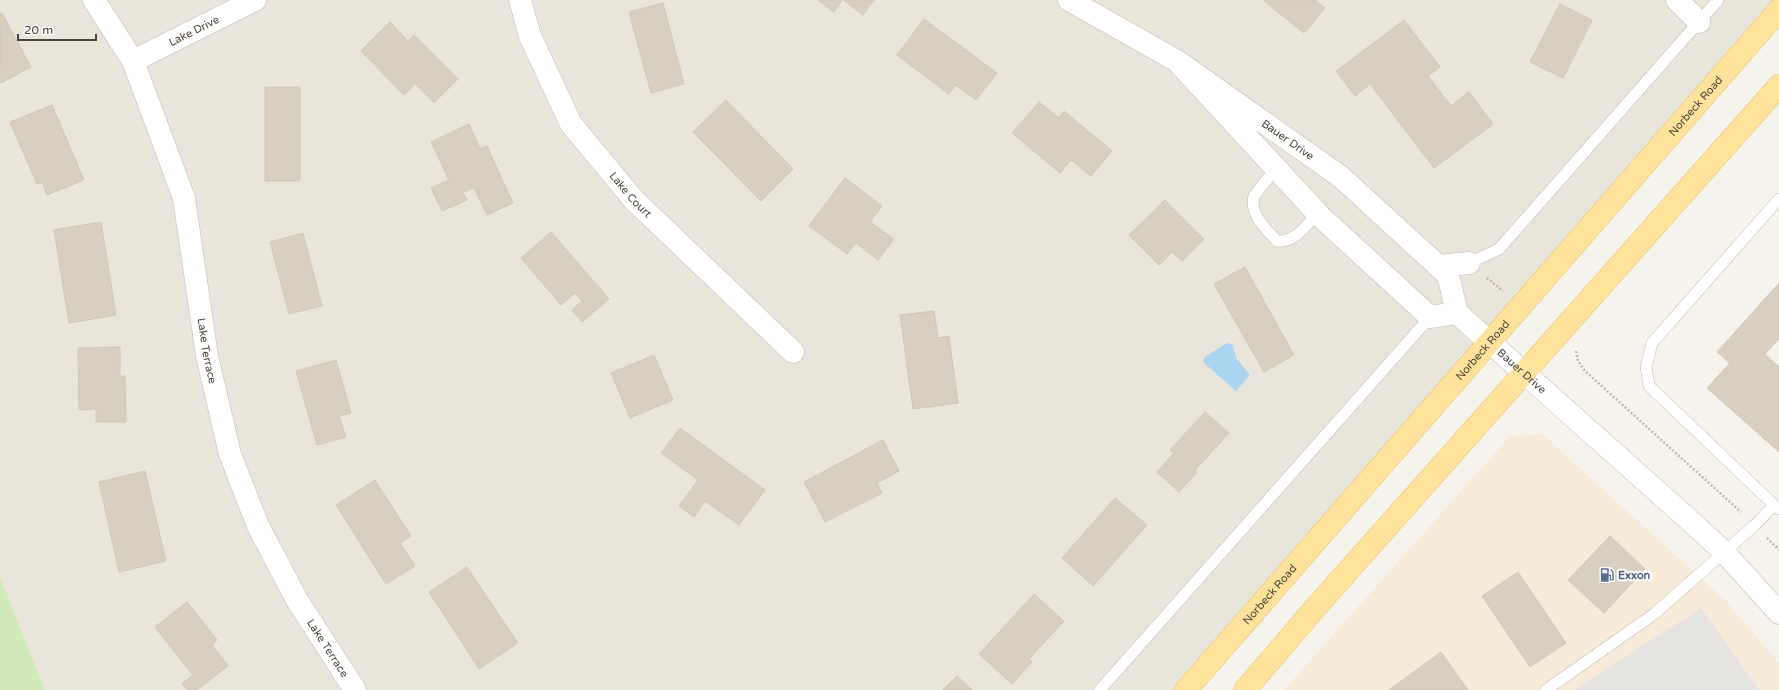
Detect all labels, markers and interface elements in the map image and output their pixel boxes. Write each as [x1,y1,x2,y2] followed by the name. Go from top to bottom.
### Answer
[167,13,221,49] street label: Lake Drive
[18,16,96,42] scale bar
[24,23,53,37] text: 20 m
[1666,74,1725,139] street label: Norbeck Road
[1259,117,1316,163] street label: Bauer Drive
[607,170,654,220] street label: Lake Court
[195,317,219,385] street label: Lake Terrace
[1453,318,1512,383] street label: Norbeck Road
[1495,346,1549,396] street label: Bauer Drive
[1240,562,1300,627] street label: Norbeck Road
[1599,567,1615,583] fuel station icon: Exxon
[1618,569,1651,582] place label: Exxon
[304,617,351,680] street label: Lake Terrace

